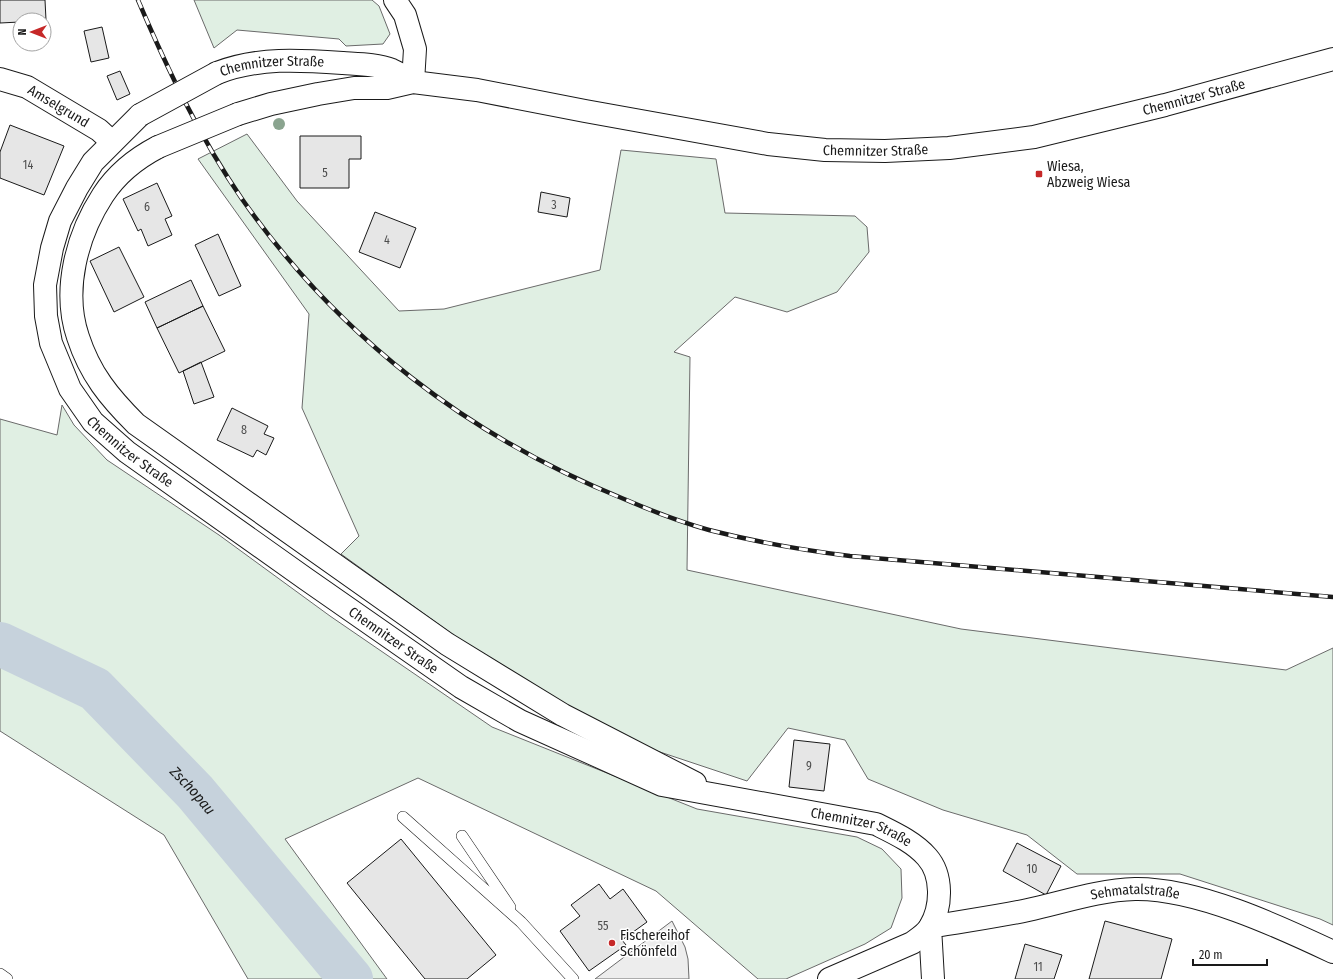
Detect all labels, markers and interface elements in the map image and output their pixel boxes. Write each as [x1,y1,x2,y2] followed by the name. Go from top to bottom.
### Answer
[12,12,52,52] north arrow
[16,29,29,35] text: N
[218,53,325,80] street label: Chemnitzer Straße
[1141,75,1247,119] street label: Chemnitzer Straße
[25,81,92,131] street label: Amselgrund
[823,141,929,160] street label: Chemnitzer Straße
[23,158,33,172] house number: 14
[1047,158,1131,191] place label: Wiesa, Abzweig Wiesa
[322,166,328,180] house number: 5
[1034,169,1044,179] marker: Wiesa, Abzweig Wiesa
[551,198,557,212] house number: 3
[144,200,150,214] house number: 6
[384,233,390,247] house number: 4
[83,413,177,491] street label: Chemnitzer Straße
[241,423,247,437] house number: 8
[345,603,441,678] street label: Chemnitzer Straße
[806,759,812,773] house number: 9
[166,762,219,818] water label: Zschopau
[809,804,915,850] street label: Chemnitzer Straße
[1027,862,1037,876] house number: 10
[1089,881,1181,904] street label: Sehmatalstraße
[598,919,609,933] house number: 55
[620,927,691,960] place label: Fischereihof Schönfeld
[607,938,617,948] marker: Fischereihof Schönfeld
[1193,941,1267,967] scale bar
[1199,948,1223,962] text: 20 m
[1033,960,1043,974] house number: 11

